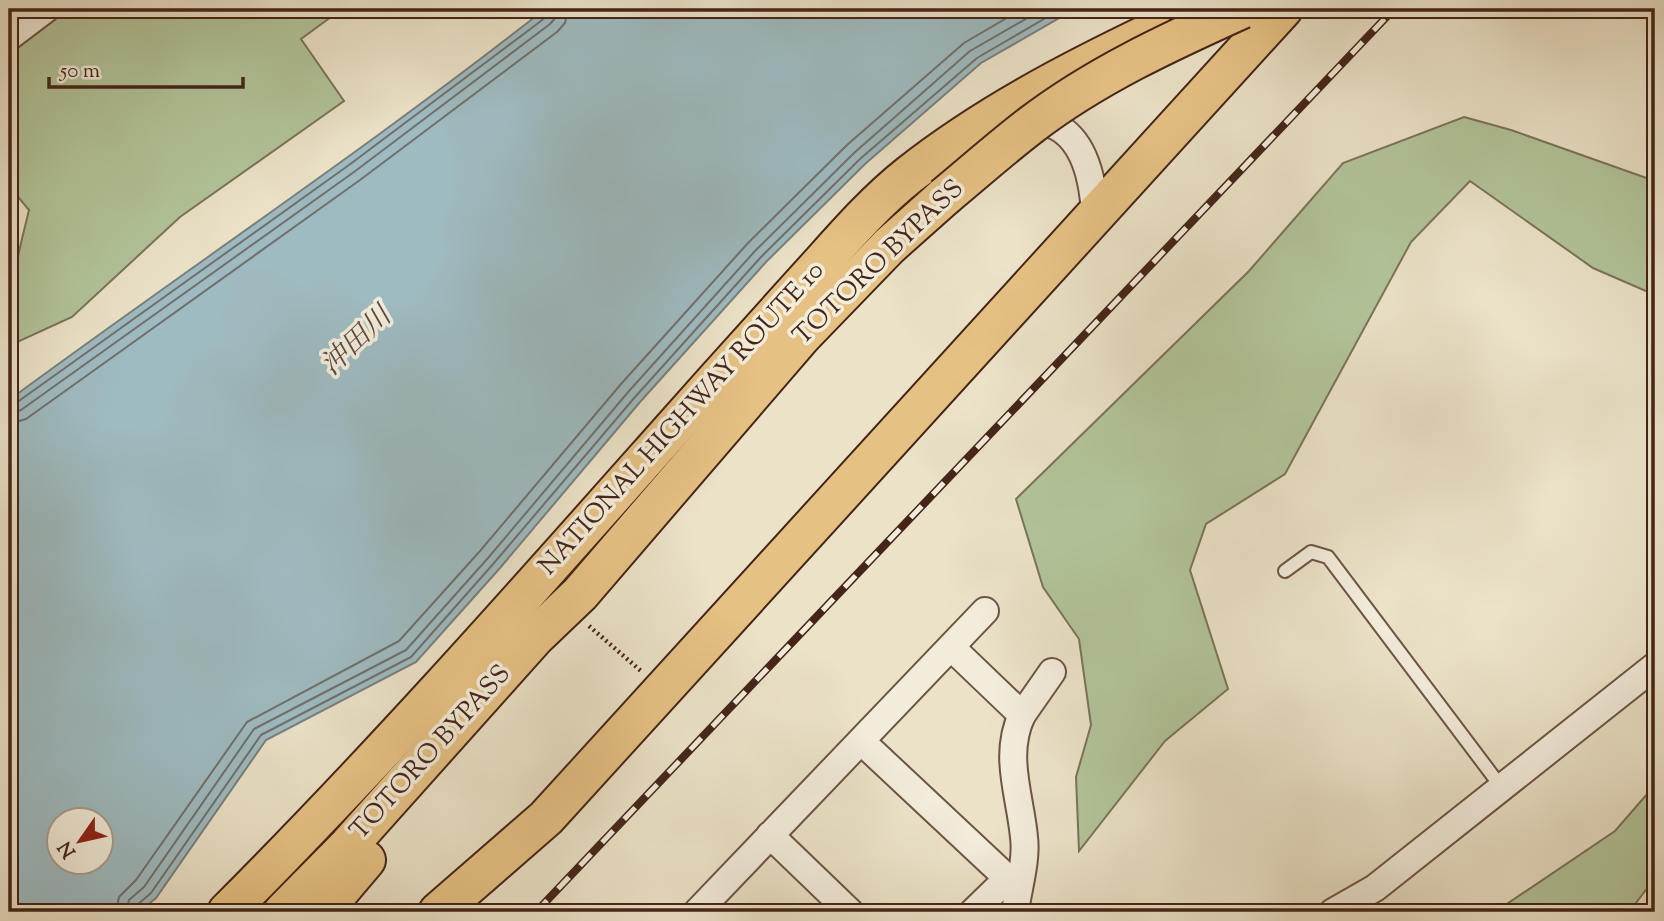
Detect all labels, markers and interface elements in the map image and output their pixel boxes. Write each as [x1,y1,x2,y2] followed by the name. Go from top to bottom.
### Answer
[49,46,243,90] scale bar
[59,57,100,87] text: 50 m
[785,172,973,354] street label: TOTORO BYPASS
[531,254,833,584] street label: NATIONAL HIGHWAY ROUTE 10
[313,296,403,386] water label: 沖田川
[342,657,520,849] street label: TOTORO BYPASS
[46,806,116,876] north arrow
[53,835,83,863] text: N

